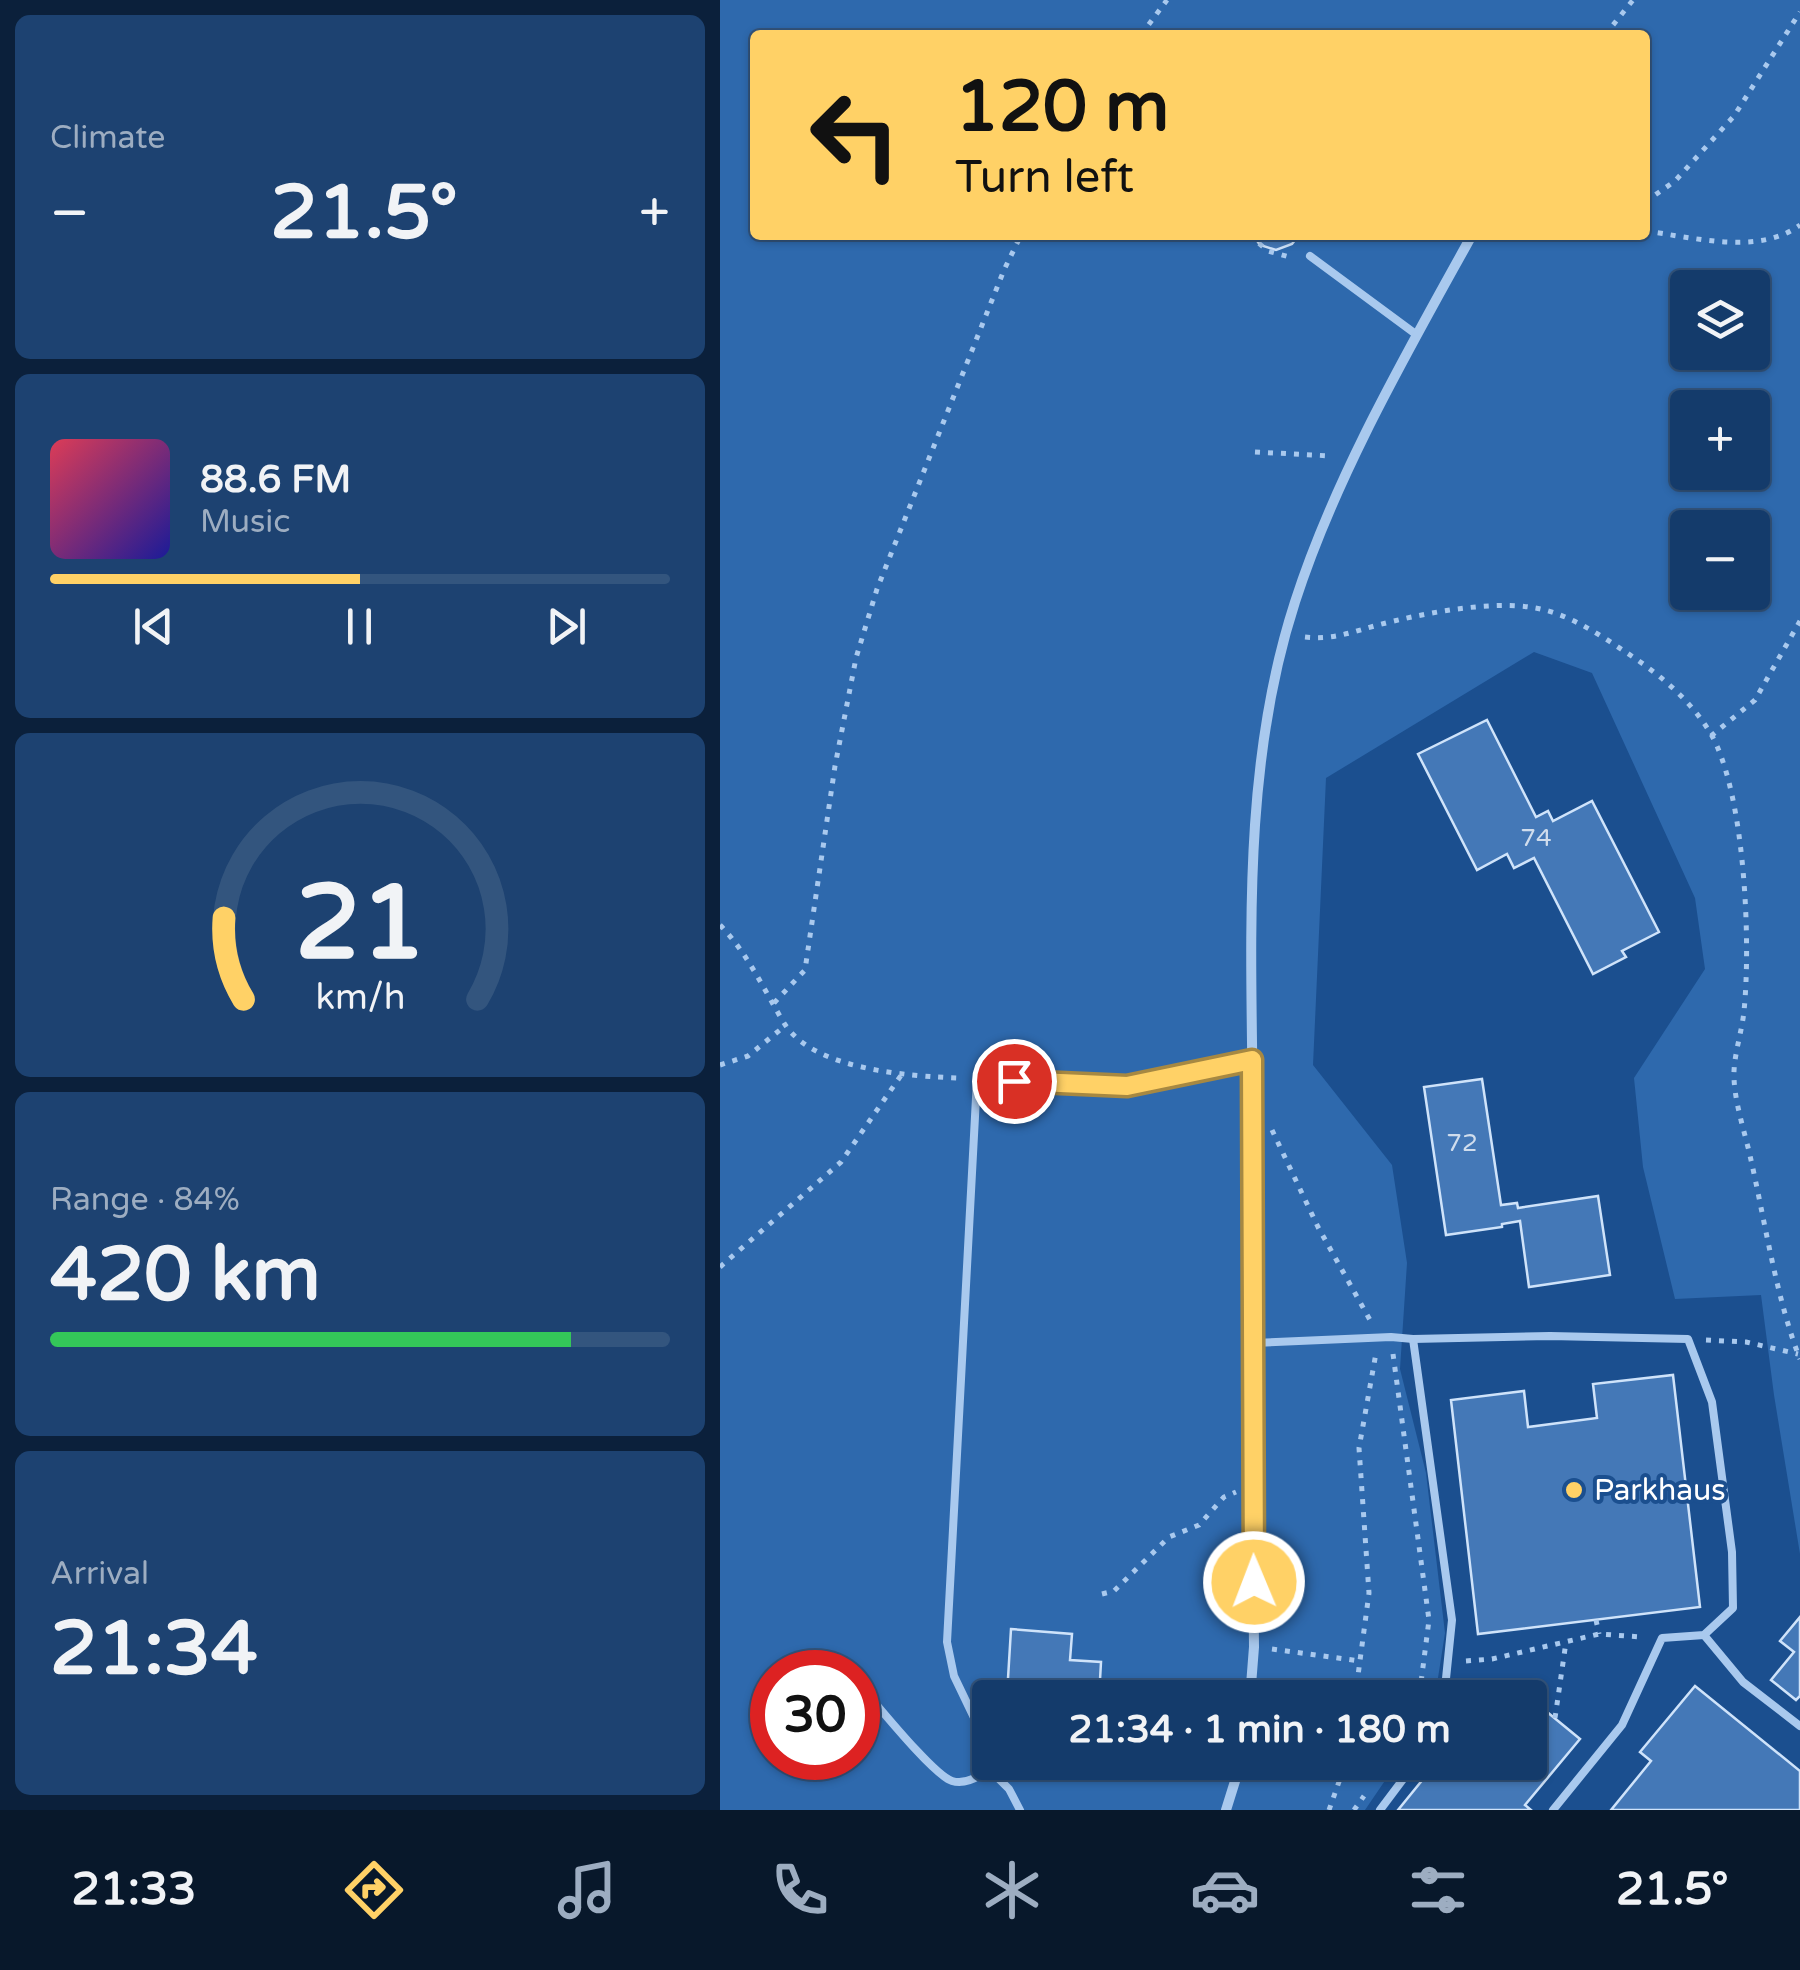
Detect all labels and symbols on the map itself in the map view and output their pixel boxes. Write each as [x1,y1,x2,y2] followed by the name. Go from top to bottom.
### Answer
[1520,823,1552,853] house number: 74
[972,1039,1057,1124] pin
[1446,1128,1478,1158] house number: 72
[1594,1472,1726,1509] place label: Parkhaus
[1563,1479,1585,1501] marker: Parkhaus
[1202,1530,1306,1634] position arrow
[750,1650,880,1780] speed limit sign: 30

